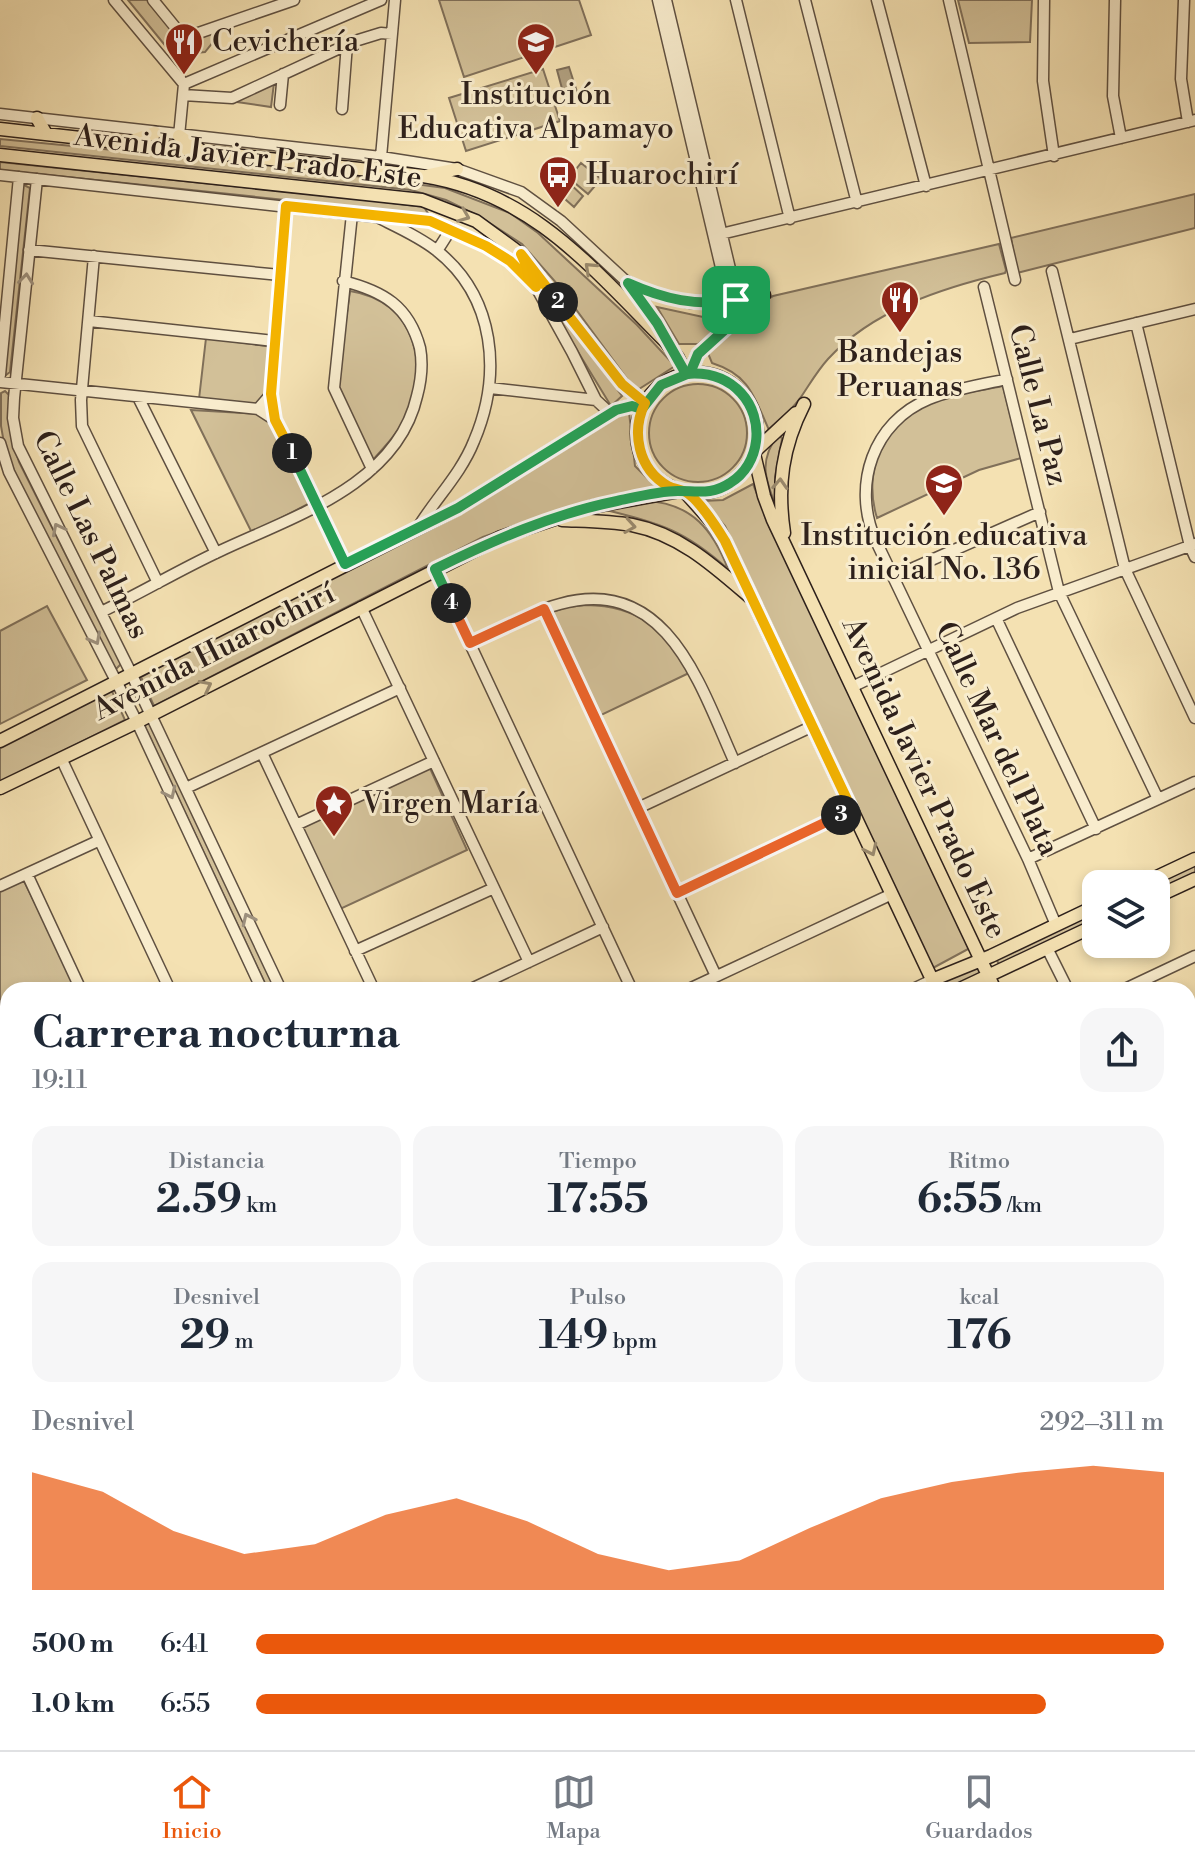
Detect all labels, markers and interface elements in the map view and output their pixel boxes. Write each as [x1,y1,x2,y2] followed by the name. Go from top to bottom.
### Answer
[163,21,205,76] restaurant icon: Cevichería
[515,21,557,76] school or university icon: Institución Educativa Alpamayo
[212,23,360,61] place label: Cevichería
[398,76,674,148] place label: Institución Educativa Alpamayo
[71,117,424,197] street label: Avenida Javier Prado Este
[537,154,579,209] bus stop icon: Huarochirí
[586,156,739,194] place label: Huarochirí
[456,207,471,223] one-way arrow
[585,263,600,277] one-way arrow
[702,266,770,334] pin
[18,273,35,286] one-way arrow
[714,278,758,322] icon: arrive
[879,279,921,334] restaurant icon: Bandejas Peruanas
[538,282,578,322] pin: 2
[551,288,565,315] text: 2
[1000,321,1076,489] street label: Calle La Paz
[837,334,963,406] place label: Bandejas Peruanas
[24,425,158,645] street label: Calle Las Palmas
[272,433,312,473] pin: 1
[287,439,297,466] text: 1
[923,462,965,517] school or university icon: Institución educativa inicial No. 136
[772,477,789,490] one-way arrow
[623,516,637,533] one-way arrow
[801,517,1088,589] place label: Institución educativa inicial No. 136
[53,522,68,537] one-way arrow
[86,574,342,730] street label: Avenida Huarochirí
[431,583,471,623] pin: 4
[444,589,458,616] text: 4
[832,610,1015,945] street label: Avenida Javier Prado Este
[926,616,1068,863] street label: Calle Mar del Plata
[85,631,100,646] one-way arrow
[198,681,213,696] one-way arrow
[313,783,355,838] place icon: Virgen María
[160,784,176,799] one-way arrow
[361,785,540,823] place label: Virgen María
[821,795,861,835] pin: 3
[834,801,848,828] text: 3
[861,841,877,856] one-way arrow
[1082,870,1170,958] map controls
[1082,870,1170,958] button: layers
[242,913,258,928] one-way arrow
[32,1006,400,1061] text: Carrera nocturna
[1080,1008,1164,1092] button: share
[32,1064,87,1096] text: 19:11
[169,1148,265,1175] text: Distancia
[559,1148,637,1175] text: Tiempo
[949,1148,1010,1175] text: Ritmo
[156,1175,242,1225] text: 2.59
[548,1175,648,1225] text: 17:55
[917,1175,1002,1225] text: 6:55
[242,1192,277,1219] text: km
[1002,1192,1042,1219] text: /km
[173,1284,260,1311] text: Desnivel
[570,1284,626,1311] text: Pulso
[959,1284,999,1311] text: kcal
[180,1311,230,1361] text: 29
[539,1311,608,1361] text: 149
[947,1311,1011,1361] text: 176
[230,1328,254,1355] text: m
[608,1328,657,1355] text: bpm
[32,1406,134,1438] text: Desnivel
[1040,1406,1164,1438] text: 292–311 m
[32,1628,114,1660] text: 500 m
[160,1628,208,1660] text: 6:41
[32,1688,115,1720] text: 1.0 km
[160,1688,210,1720] text: 6:55
[162,1770,222,1845] tab: Inicio
[546,1770,601,1845] tab: Mapa
[925,1770,1033,1845] tab: Guardados

